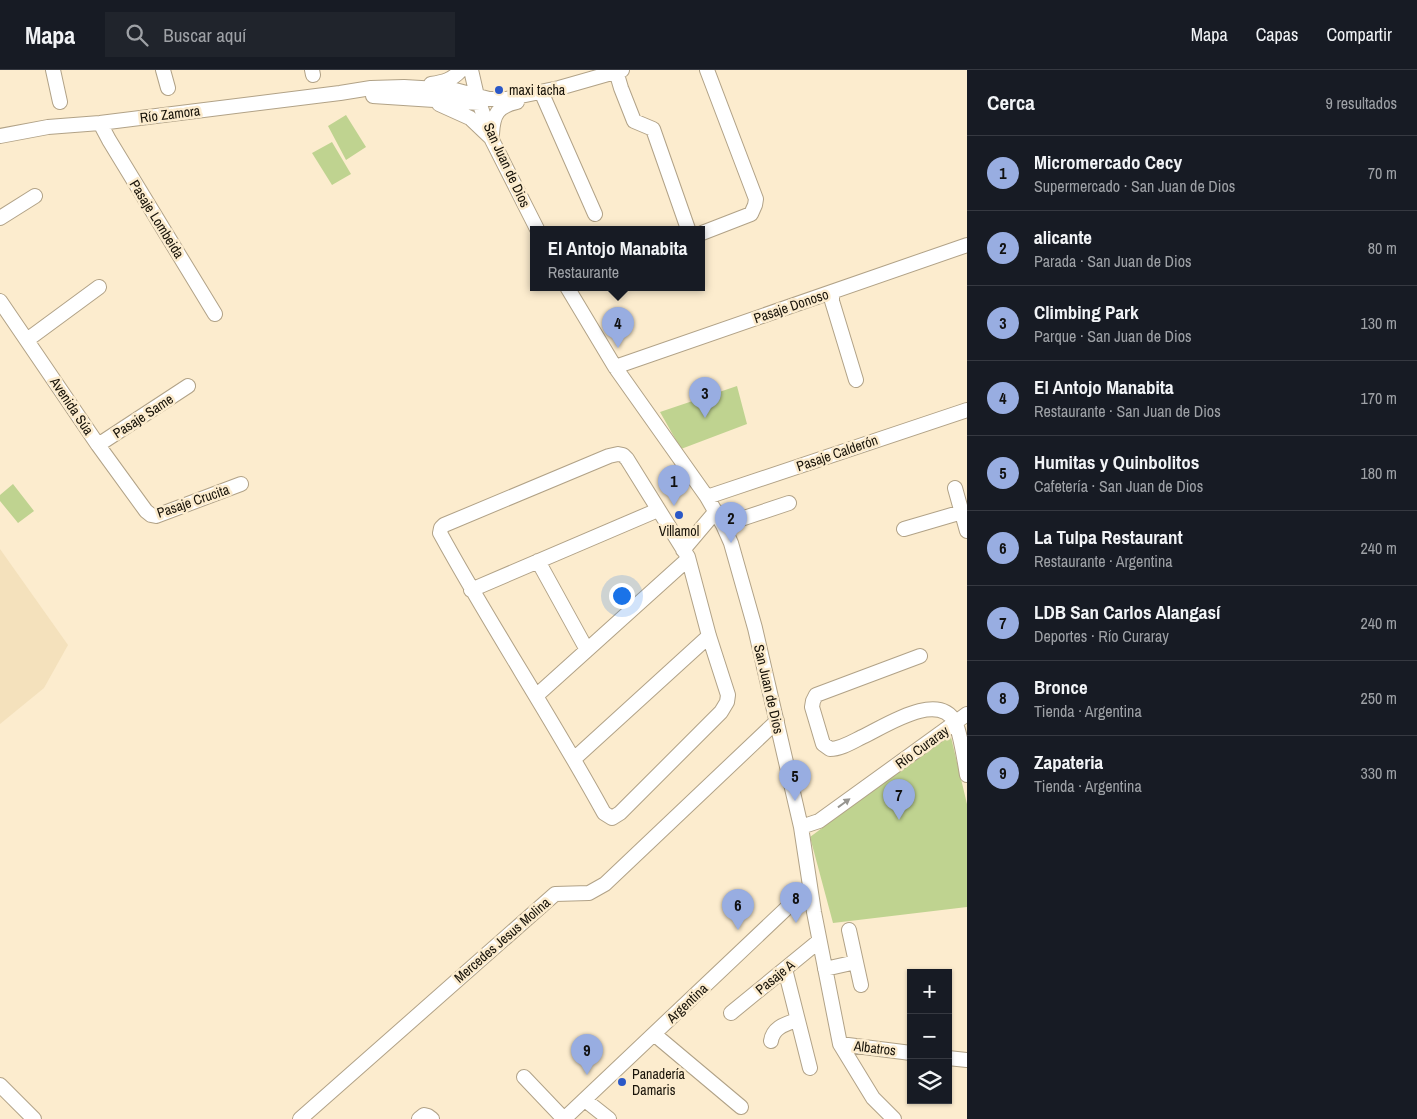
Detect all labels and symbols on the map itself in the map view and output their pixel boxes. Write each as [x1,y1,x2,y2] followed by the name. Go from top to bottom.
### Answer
[509,81,566,99] place label: maxi tacha
[493,84,505,96] marker: maxi tacha
[139,101,202,127] street label: Río Zamora
[480,120,535,210] street label: San Juan de Dios
[126,176,189,262] street label: Pasaje Lombeida
[751,285,831,327] street label: Pasaje Donoso
[602,307,634,348] pin: 4
[46,373,98,439] street label: Avenida Súa
[689,377,721,418] pin: 3
[109,390,177,442] street label: Pasaje Same
[794,431,880,475] street label: Pasaje Calderón
[658,465,690,506] pin: 1
[154,480,232,522] street label: Pasaje Crucita
[715,502,747,543] pin: 2
[673,509,685,521] marker: Villamol
[659,522,699,540] place label: Villamol
[609,583,635,609] your location
[750,643,788,736] street label: San Juan de Dios
[892,721,953,772] street label: Río Curaray
[779,760,811,801] pin: 5
[883,779,915,820] pin: 7
[837,799,850,809] one-way arrow
[780,882,812,923] pin: 8
[722,889,754,930] pin: 6
[450,893,554,987] street label: Mercedes Jesus Molina
[752,956,799,998] street label: Pasaje A
[662,979,712,1027] street label: Argentina
[571,1034,603,1075] pin: 9
[852,1036,897,1060] street label: Albatros
[632,1065,686,1099] place label: Panadería Damaris
[616,1076,628,1088] marker: Panadería Damaris

